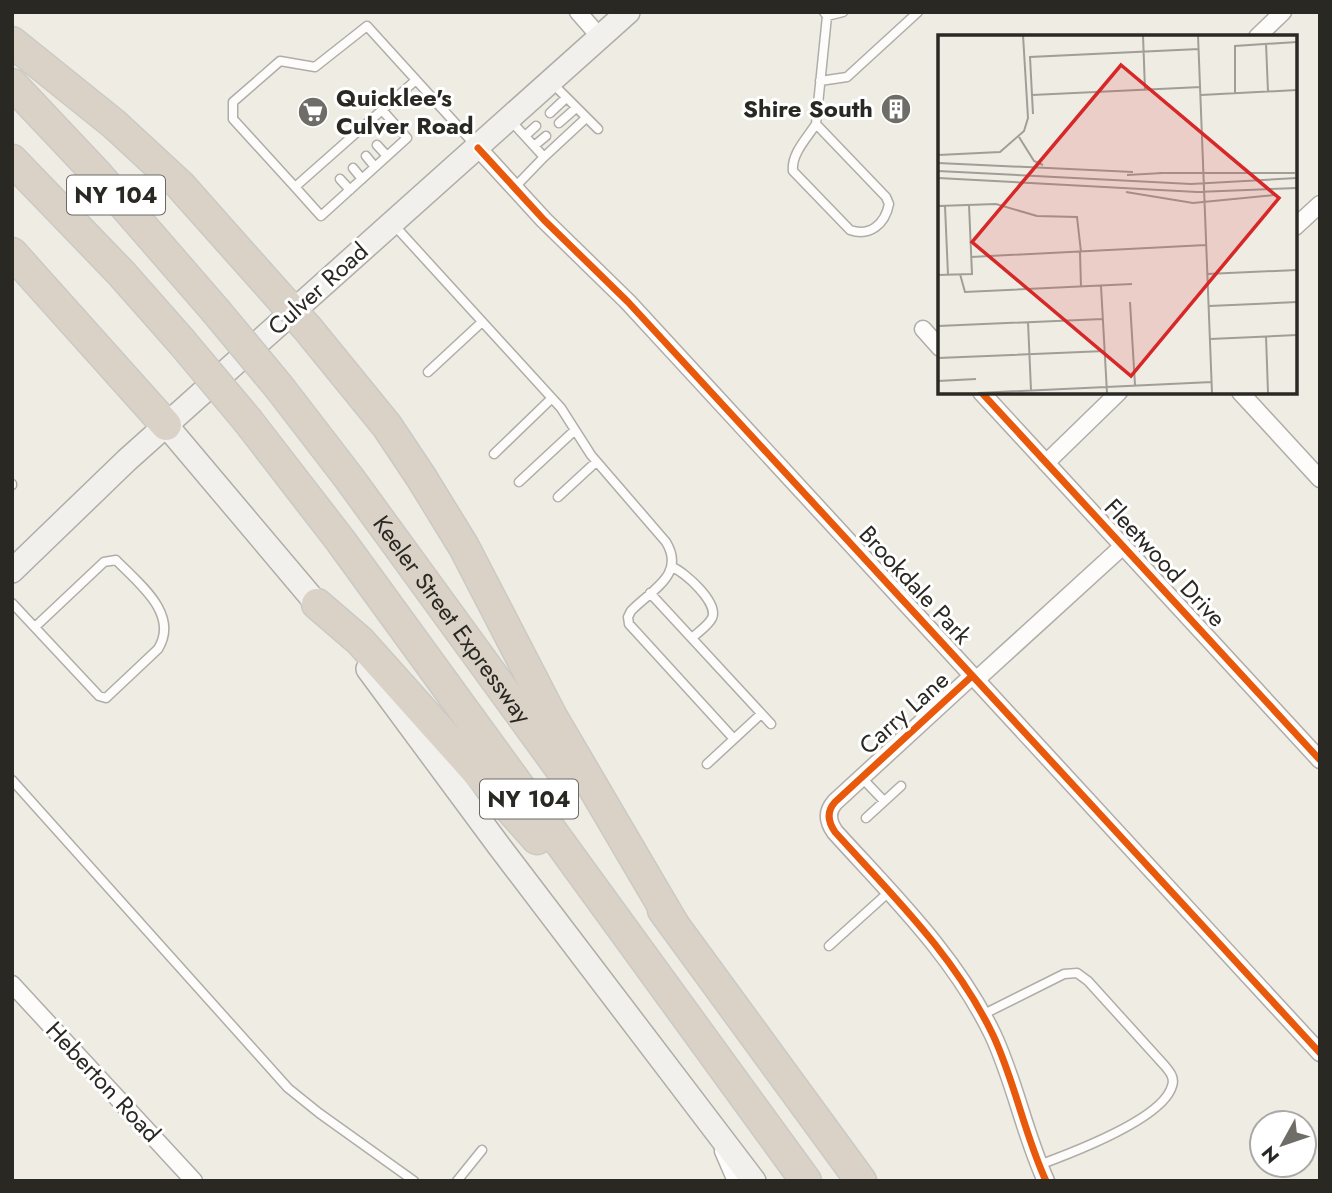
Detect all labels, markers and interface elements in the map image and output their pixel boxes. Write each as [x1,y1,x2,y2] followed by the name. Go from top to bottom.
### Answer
[938,35,1297,394] inset map
[336,80,474,143] place label: Quicklee's Culver Road
[743,91,873,126] place label: Shire South
[879,92,913,126] building icon: Shire South
[296,95,330,129] supermarket icon: Quicklee's Culver Road
[67,176,165,214] road number: NY 104
[260,234,376,343] street label: Culver Road
[1097,491,1234,635] street label: Fleetwood Drive
[365,508,541,731] street label: Keeler Street Expressway
[851,517,980,652] street label: Brookdale Park
[851,663,956,763] street label: Carry Lane
[480,779,578,818] road number: NY 104
[38,1013,169,1150] street label: Heberton Road
[1248,1109,1318,1179] north arrow
[1255,1140,1286,1169] text: N

